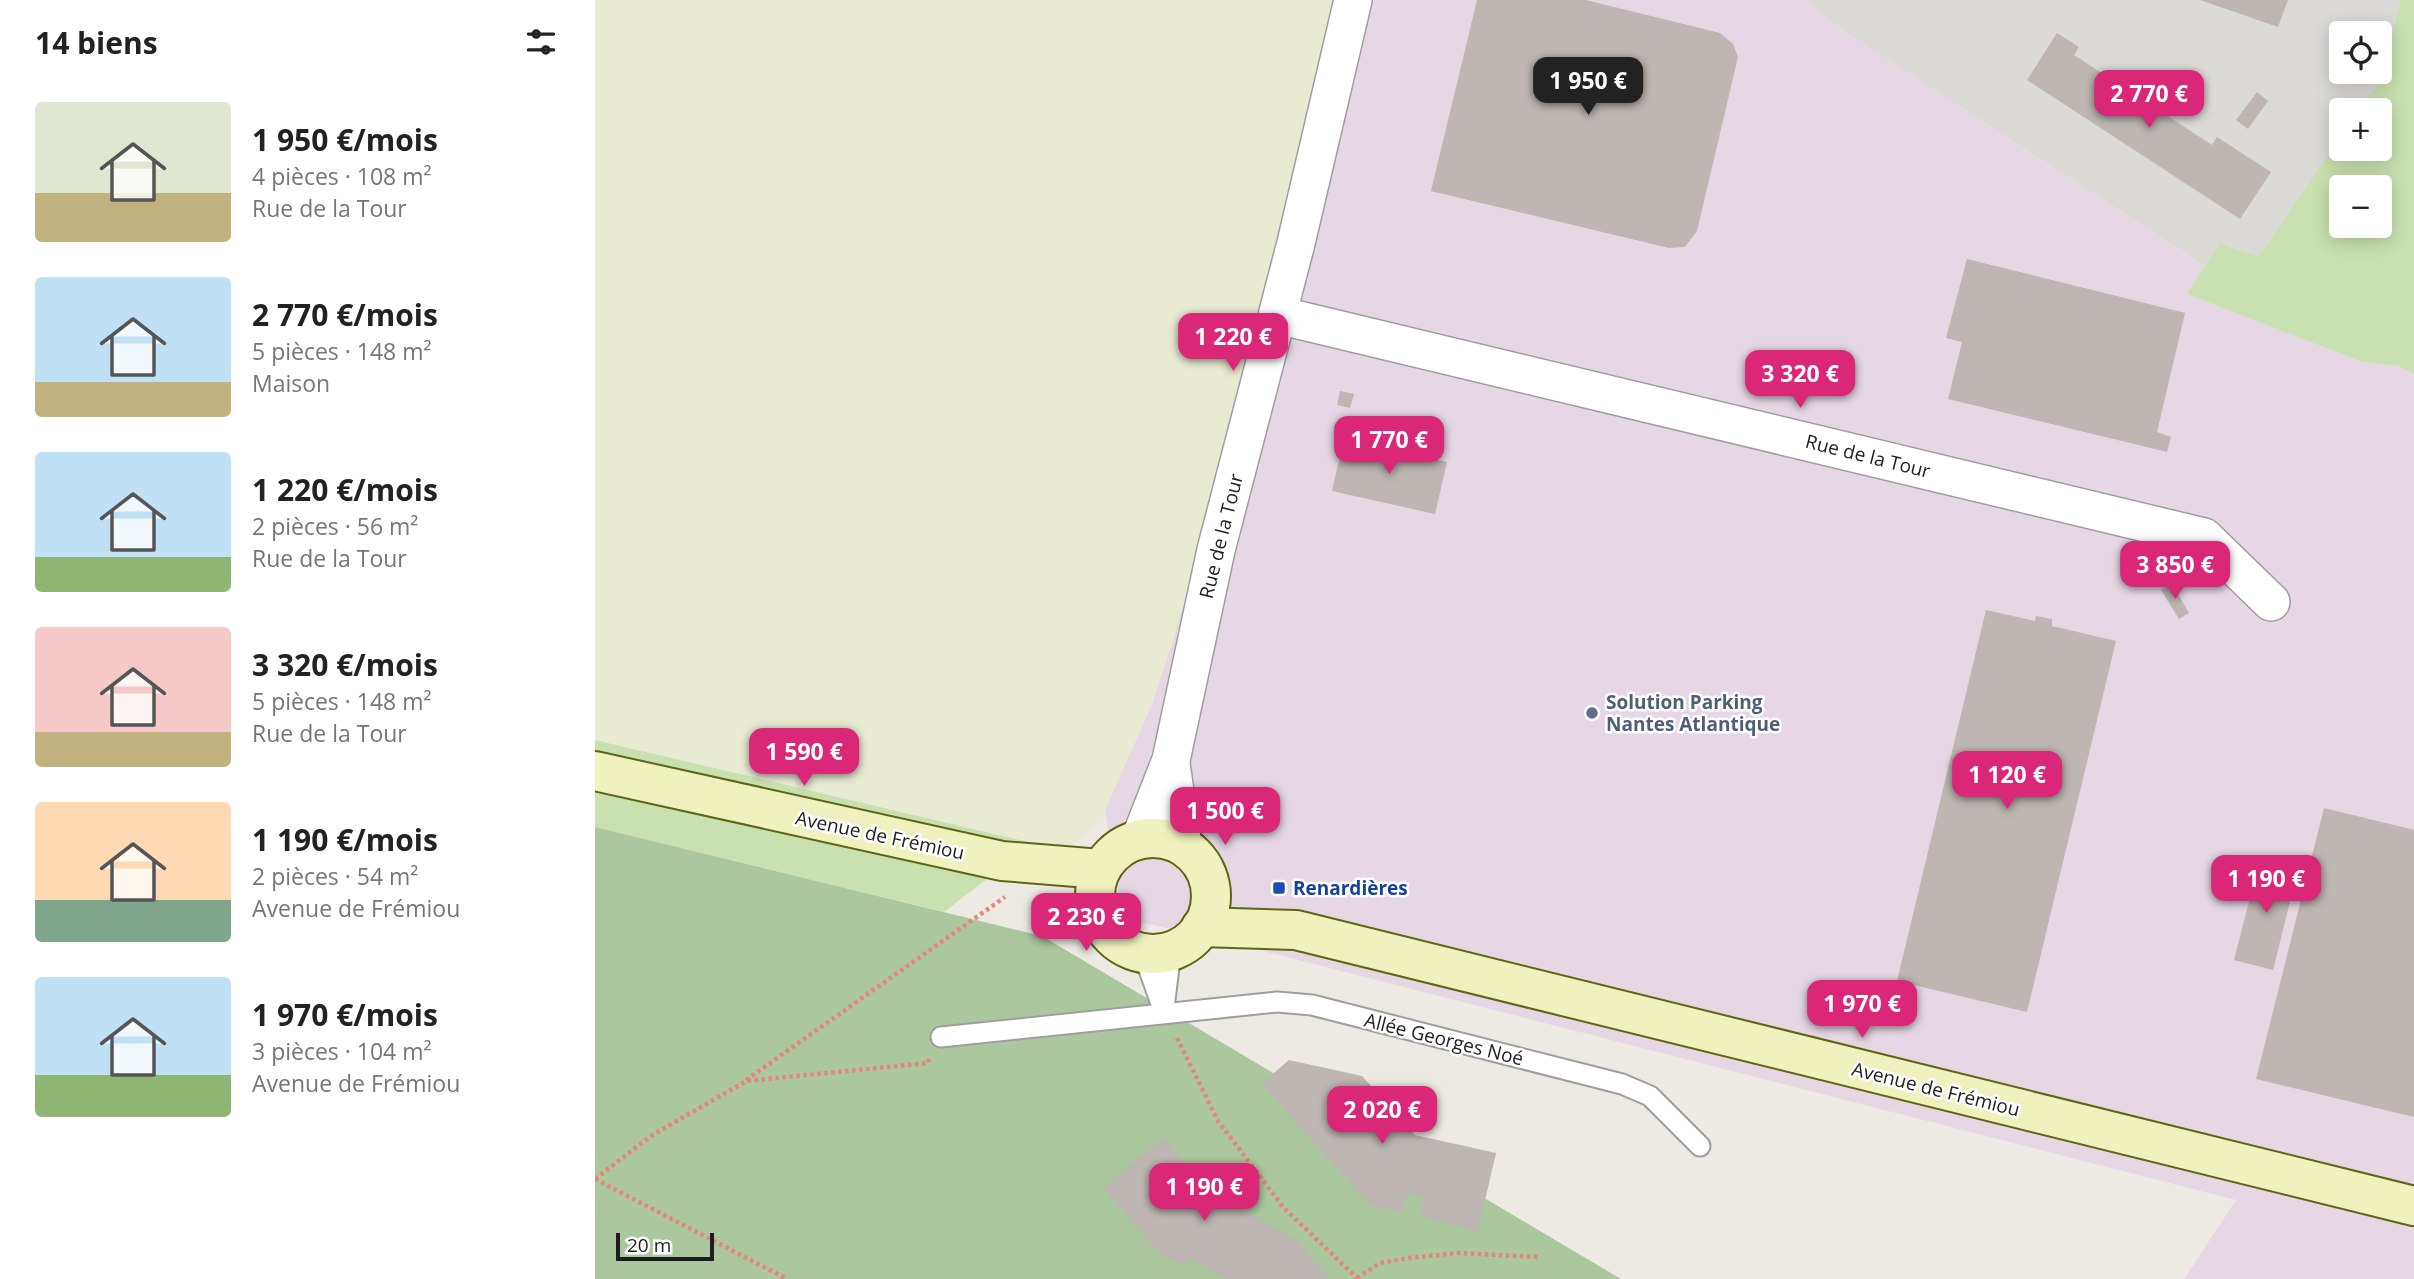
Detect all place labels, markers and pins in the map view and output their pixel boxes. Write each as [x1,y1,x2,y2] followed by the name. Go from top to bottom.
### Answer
[1523,58,1653,117] pin: 1 950 €
[2084,71,2214,130] pin: 2 770 €
[1168,314,1298,373] pin: 1 220 €
[1735,350,1865,410] pin: 3 320 €
[1324,416,1454,476] pin: 1 770 €
[2110,542,2240,601] pin: 3 850 €
[1606,689,1780,737] place label: Solution Parking Nantes Atlantique
[1584,705,1600,721] marker: Solution Parking Nantes Atlantique
[739,728,869,788] pin: 1 590 €
[1942,752,2072,811] pin: 1 120 €
[1160,788,1290,847] pin: 1 500 €
[2201,856,2331,915] pin: 1 190 €
[1293,875,1408,901] place label: Renardières
[1271,880,1287,896] marker: Renardières
[1021,894,1151,953] pin: 2 230 €
[1797,981,1927,1040] pin: 1 970 €
[1317,1086,1447,1146] pin: 2 020 €
[1139,1164,1269,1223] pin: 1 190 €

